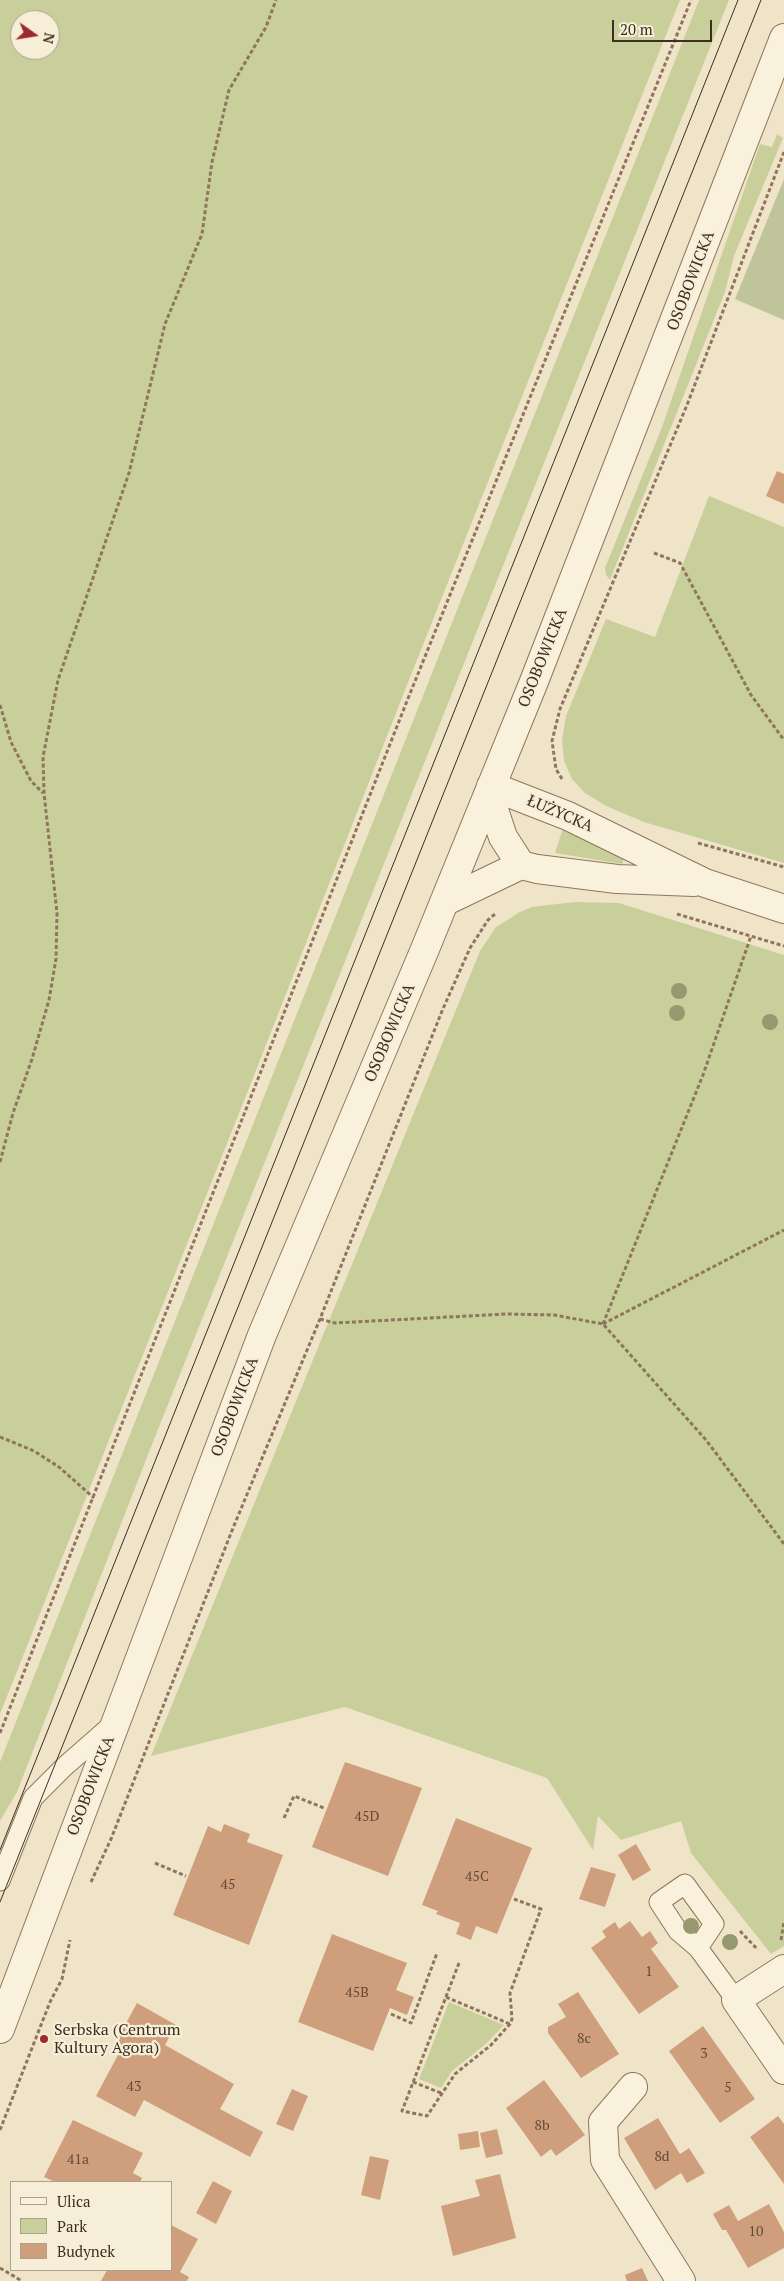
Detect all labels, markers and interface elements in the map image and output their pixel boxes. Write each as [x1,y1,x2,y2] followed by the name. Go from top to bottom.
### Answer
[10,10,60,60] north arrow
[614,10,714,42] scale bar
[620,19,653,39] text: 20 m
[39,31,60,46] text: N
[663,228,719,334] street label: OSOBOWICKA
[514,606,572,710] street label: OSOBOWICKA
[524,792,596,836] street label: ŁUŻYCKA
[361,981,419,1085] street label: OSOBOWICKA
[207,1354,263,1460] street label: OSOBOWICKA
[63,1733,119,1839] street label: OSOBOWICKA
[355,1809,379,1825] house number: 45D
[465,1869,489,1885] house number: 45C
[221,1877,235,1893] house number: 45
[645,1964,653,1980] house number: 1
[345,1985,369,2001] house number: 45B
[54,2020,181,2058] place label: Serbska (Centrum Kultury Agora)
[577,2031,591,2047] house number: 8c
[38,2033,50,2045] marker: Serbska (Centrum Kultury Agora)
[700,2046,708,2062] house number: 3
[127,2079,141,2095] house number: 43
[724,2080,732,2096] house number: 5
[534,2118,550,2134] house number: 8b
[654,2149,670,2165] house number: 8d
[67,2152,89,2168] house number: 41a
[10,2181,172,2271] legend
[57,2191,91,2211] text: Ulica
[57,2216,87,2236] text: Park
[749,2224,763,2240] house number: 10
[57,2241,115,2261] text: Budynek

